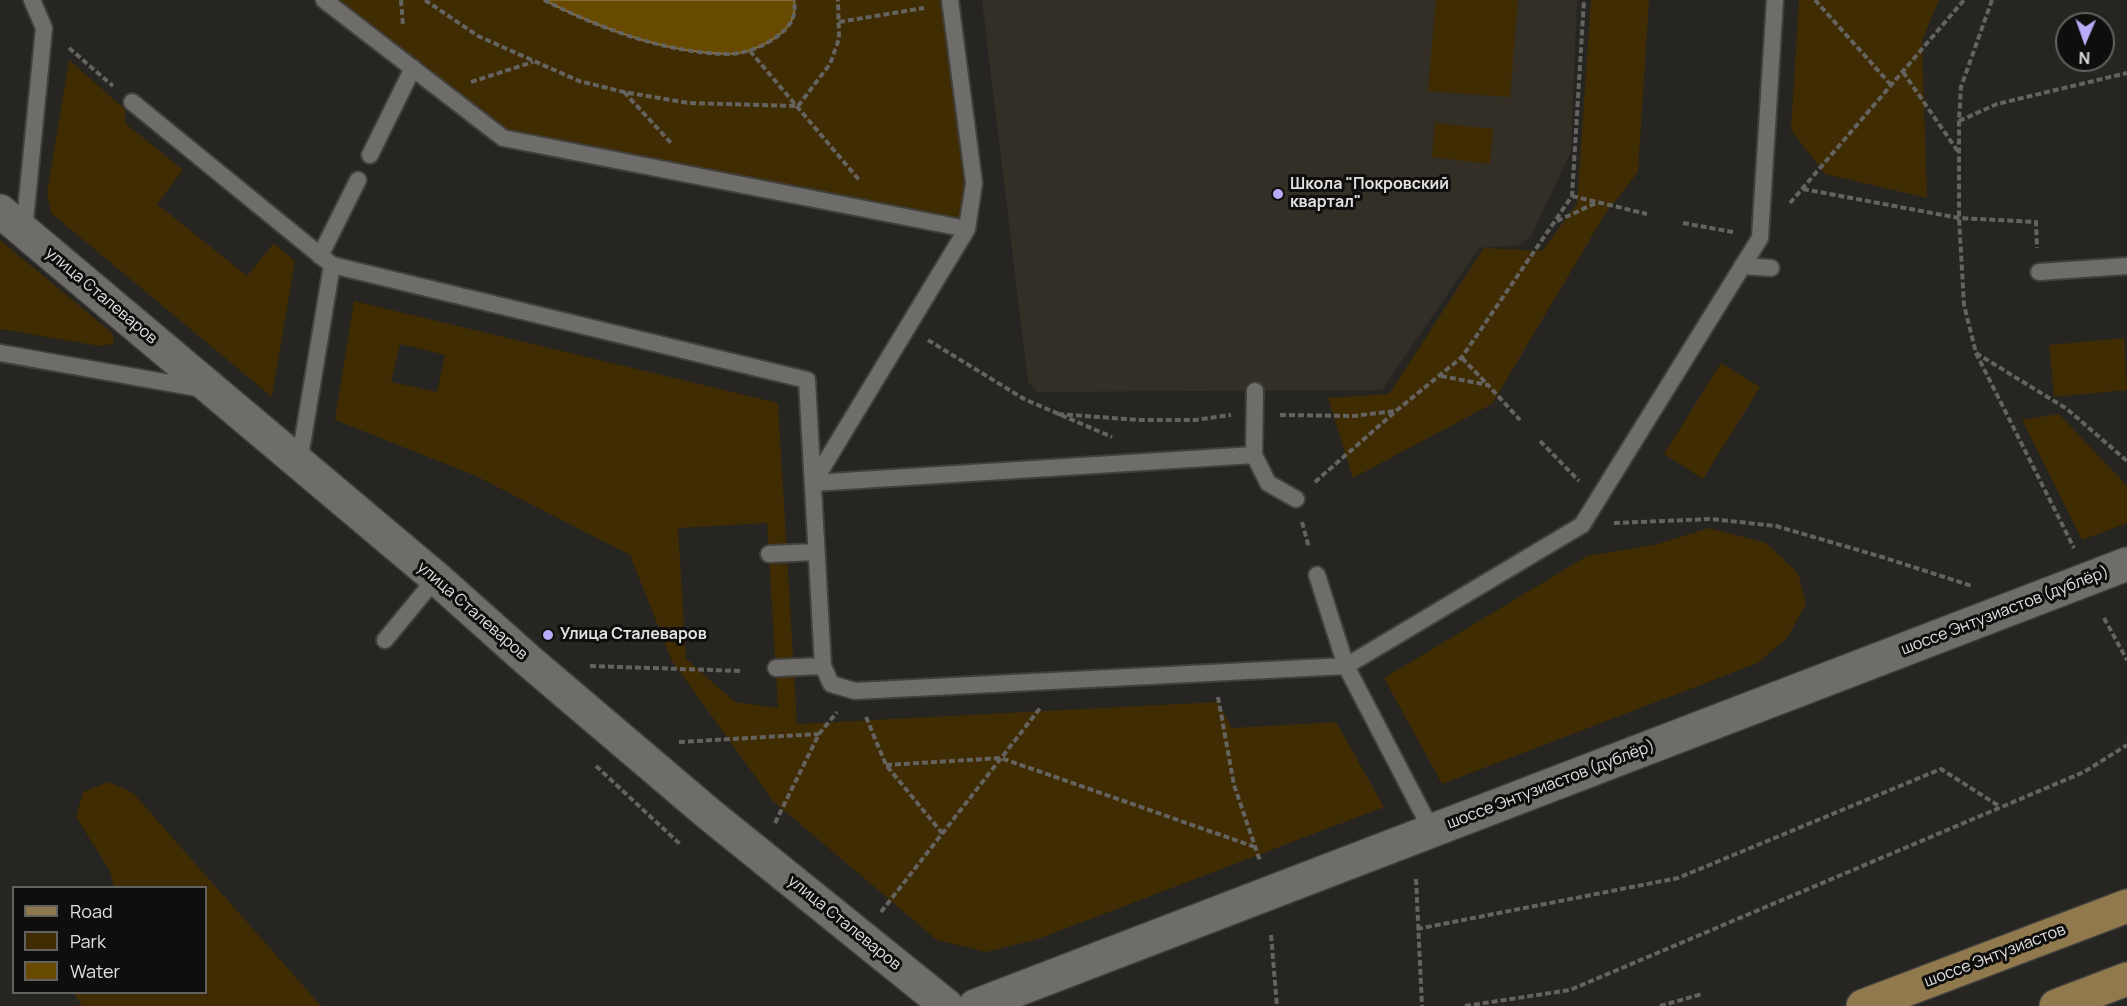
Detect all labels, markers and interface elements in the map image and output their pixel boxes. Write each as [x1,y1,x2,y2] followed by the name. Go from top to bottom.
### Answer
[2055,12,2115,72] north arrow
[2078,47,2091,69] text: N
[1290,175,1449,213] place label: Школа "Покровский квартал"
[1271,187,1285,201] marker: Школа "Покровский квартал"
[41,244,161,348] street label: улица Сталеваров
[413,558,531,664] street label: улица Сталеваров
[1898,562,2112,660] street label: шоссе Энтузиастов (дублёр)
[560,625,707,645] place label: Улица Сталеваров
[541,628,555,642] marker: Улица Сталеваров
[1444,736,1658,834] street label: шоссе Энтузиастов (дублёр)
[784,871,904,975] street label: улица Сталеваров
[12,886,207,994] legend
[70,899,113,923] text: Road
[1922,920,2068,992] street label: шоссе Энтузиастов
[70,929,106,953] text: Park
[70,959,120,983] text: Water

